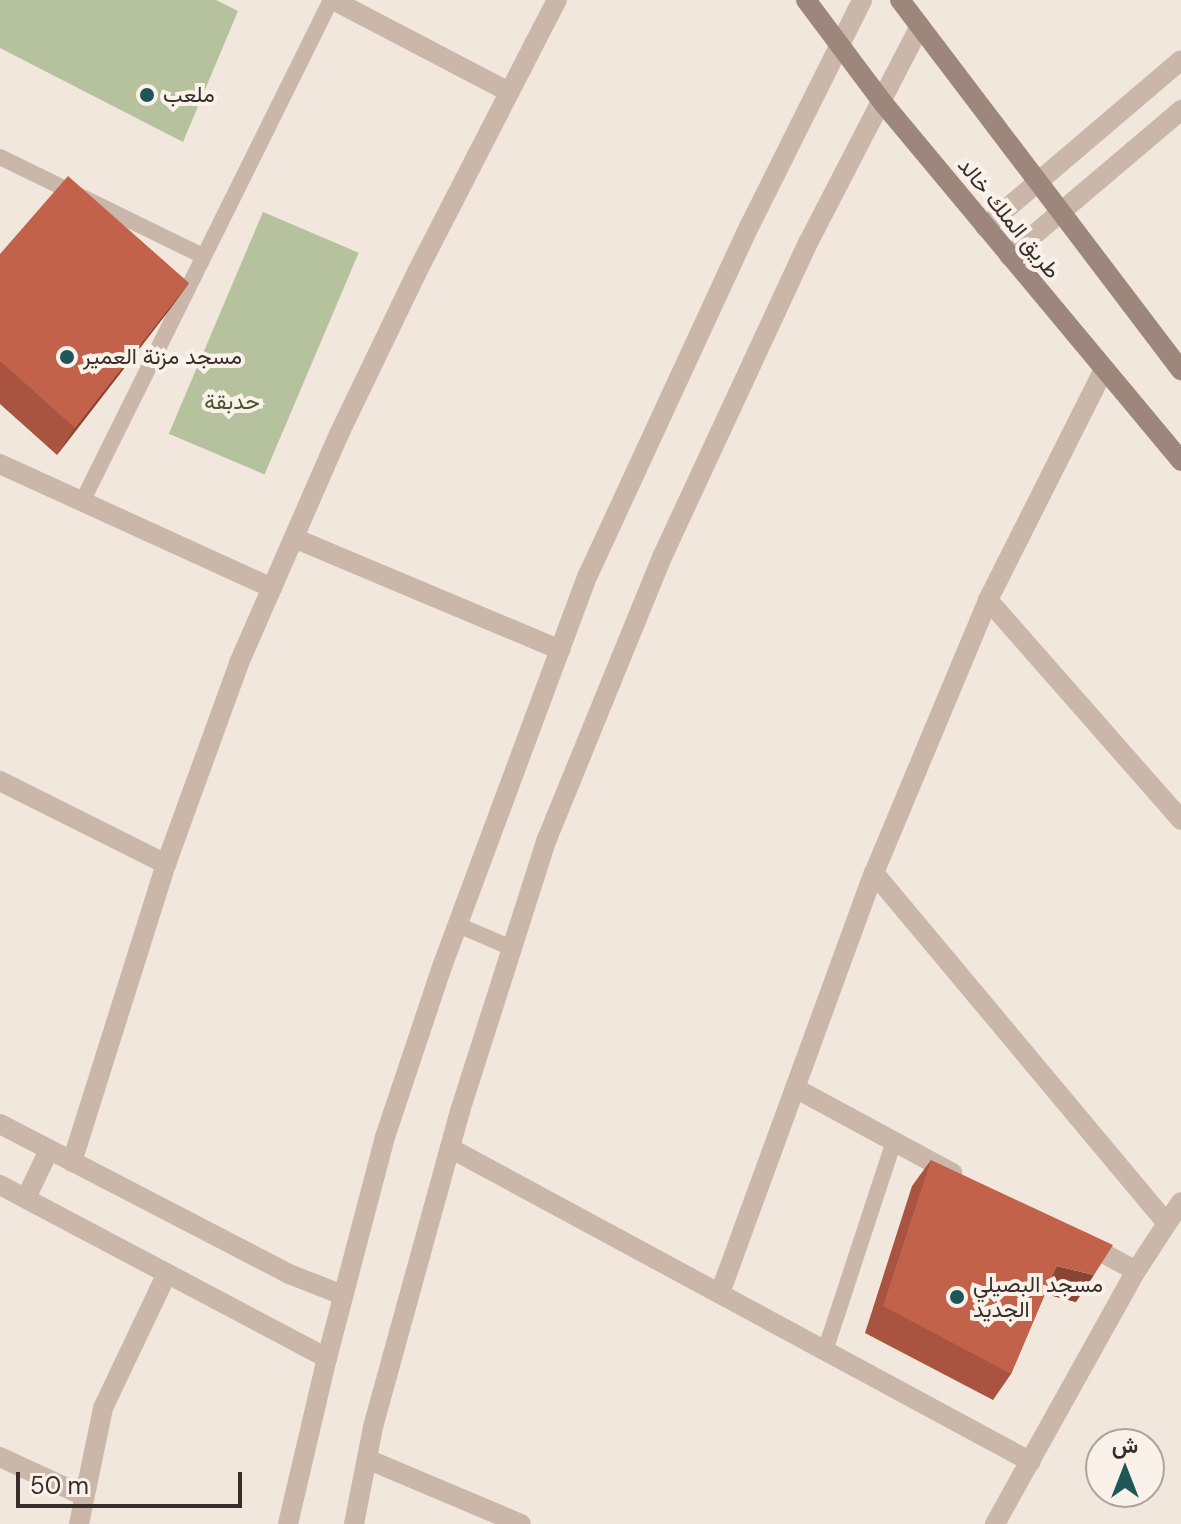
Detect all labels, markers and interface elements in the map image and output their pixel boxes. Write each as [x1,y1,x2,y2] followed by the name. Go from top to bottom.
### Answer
[163,82,215,108] place label: ملعب
[138,86,156,104] marker: ملعب
[952,152,1066,284] street label: طريق الملك خالد
[83,344,242,370] place label: مسجد مزنة العمير
[58,348,76,366] marker: مسجد مزنة العمير
[204,389,260,415] park label: حدبقة
[973,1271,1103,1322] place label: مسجد البصيلي الجديد
[948,1288,966,1306] marker: مسجد البصيلي الجديد
[1085,1428,1165,1508] north arrow
[1112,1431,1138,1460] text: ش
[20,1456,246,1506] scale bar
[30,1470,89,1501] text: 50 m

